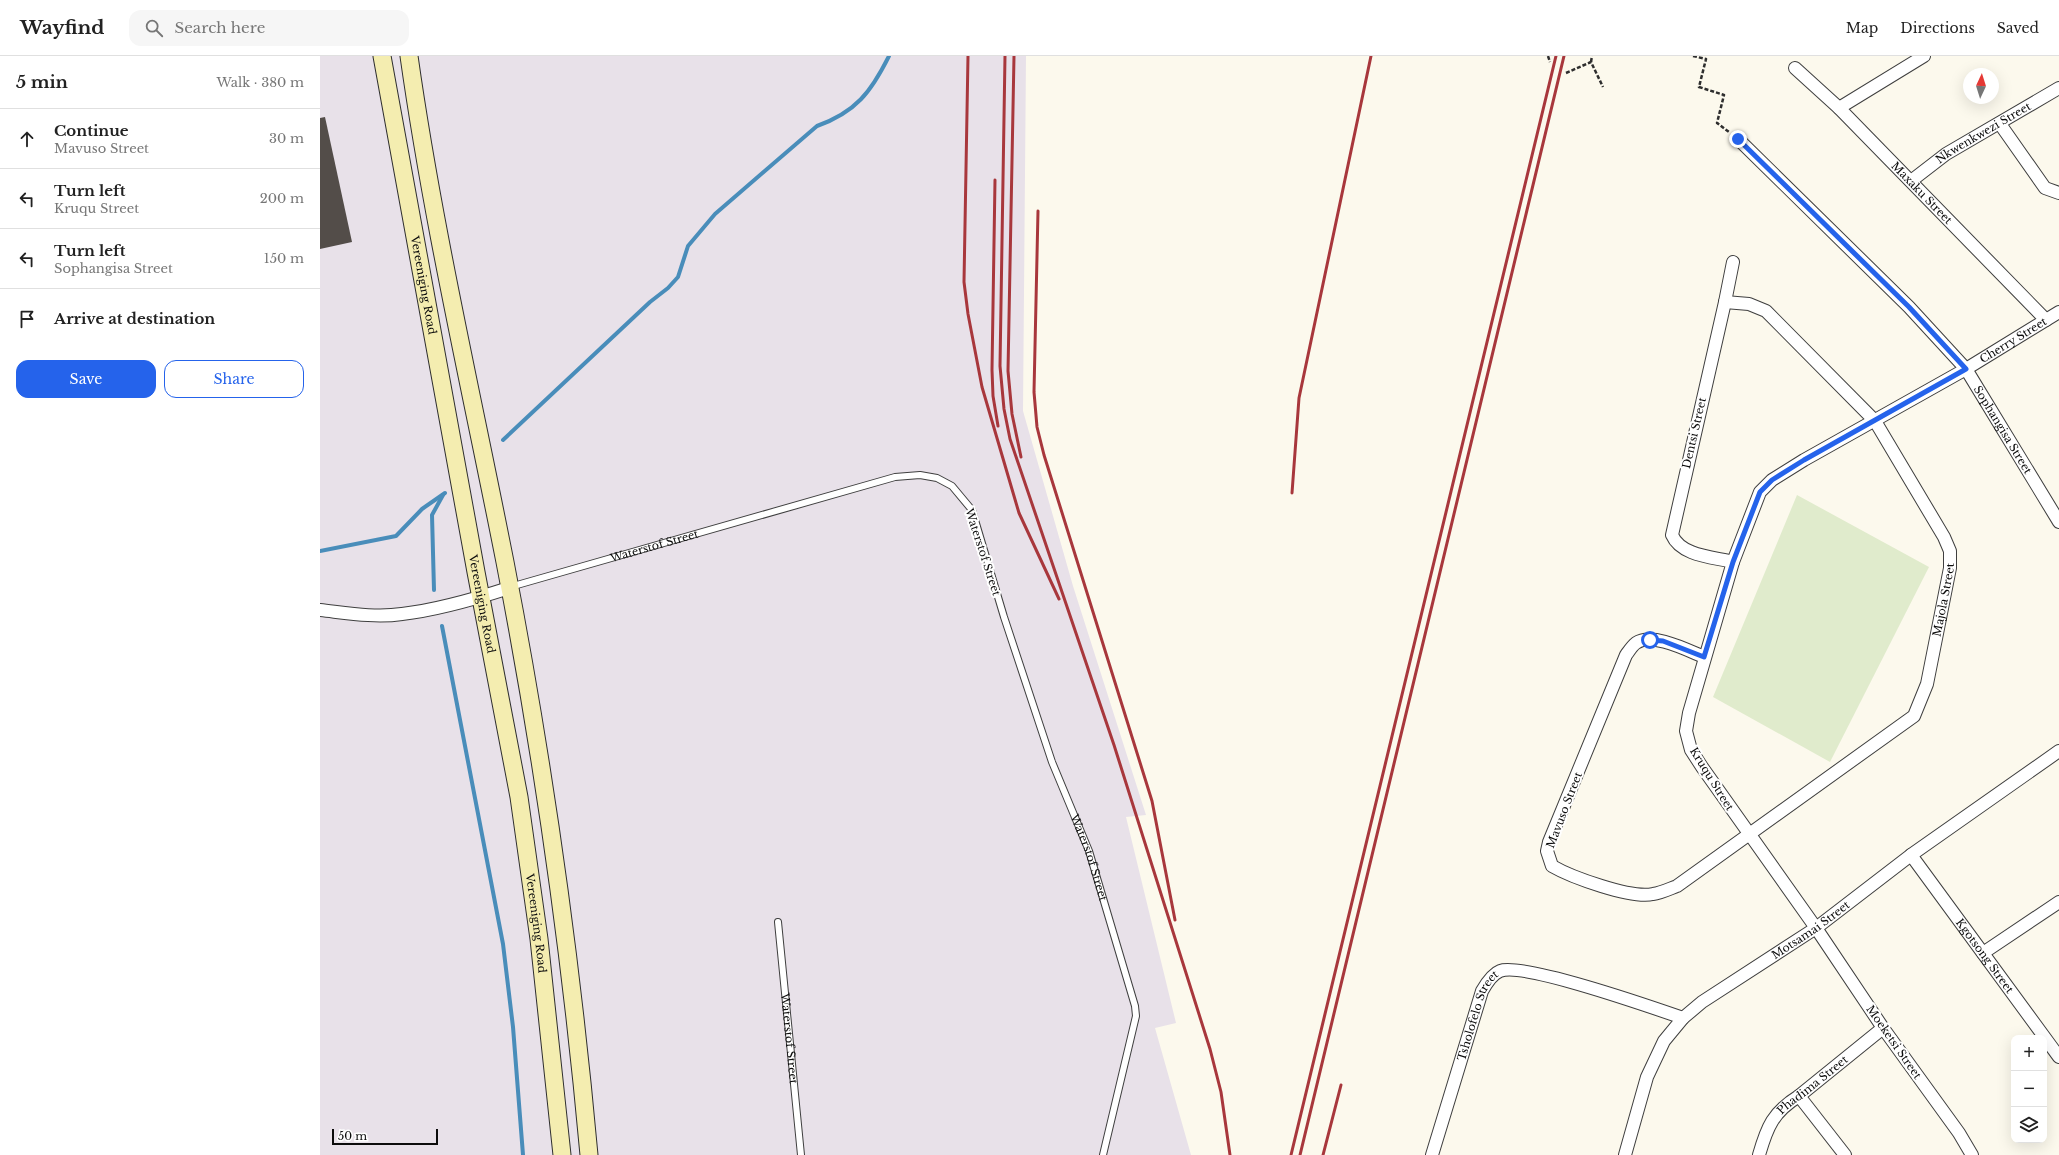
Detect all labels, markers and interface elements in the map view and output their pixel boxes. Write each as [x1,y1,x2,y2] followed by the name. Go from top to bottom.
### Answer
[129,10,409,46] search box
[20,16,105,39] text: Wayfind
[143,17,165,39] icon: search
[175,18,265,37] text: Search here
[1846,19,1878,37] text: Map
[1900,19,1975,37] text: Directions
[1997,19,2039,37] text: Saved
[1963,68,1999,104] north arrow
[16,72,68,93] text: 5 min
[217,74,304,91] text: Walk · 380 m
[1933,99,2034,166] street label: Nkwenkwezi Street
[54,121,129,140] text: Continue
[16,128,38,150] icon: ahead
[269,130,304,147] text: 30 m
[1729,130,1747,148] route end
[54,140,149,157] text: Mavuso Street
[1888,159,1956,227] street label: Maxaku Street
[54,181,125,200] text: Turn left
[16,188,38,210] icon: left
[260,190,304,207] text: 200 m
[54,200,139,217] text: Kruqu Street
[408,234,440,336] street label: Vereeniging Road
[54,241,125,260] text: Turn left
[16,248,38,270] icon: left
[264,250,304,267] text: 150 m
[54,260,173,277] text: Sophangisa Street
[16,308,38,330] icon: arrive
[54,309,215,328] text: Arrive at destination
[1977,314,2050,366] street label: Cherry Street
[16,360,156,398] button: Save
[164,360,304,398] button: Share
[1971,383,2035,477] street label: Sophangisa Street
[1679,395,1709,470] street label: Dentsi Street
[962,506,1004,598] street label: Waterstof Street
[608,526,701,565] street label: Waterstof Street
[466,553,498,655] street label: Vereeniging Road
[1930,562,1957,638] street label: Majola Street
[1641,631,1659,649] route start
[1687,745,1737,814] street label: Kruqu Street
[1543,769,1585,850] street label: Mavuso Street
[1067,811,1111,903] street label: Waterstof Street
[523,872,550,974] street label: Vereeniging Road
[1769,897,1853,962] street label: Motsamai Street
[1953,916,2017,997] street label: Kgotsong Street
[1454,967,1502,1062] street label: Tsholofelo Street
[778,991,801,1085] street label: Waterstof Street
[1863,1002,1925,1082] street label: Moeketsi Street
[2011,1035,2047,1143] map controls
[2011,1035,2047,1071] button: +
[1774,1052,1851,1117] street label: Phadima Street
[2011,1071,2047,1107] button: −
[2011,1107,2047,1143] button: layers
[332,1127,438,1146] scale bar
[338,1129,367,1143] text: 50 m

